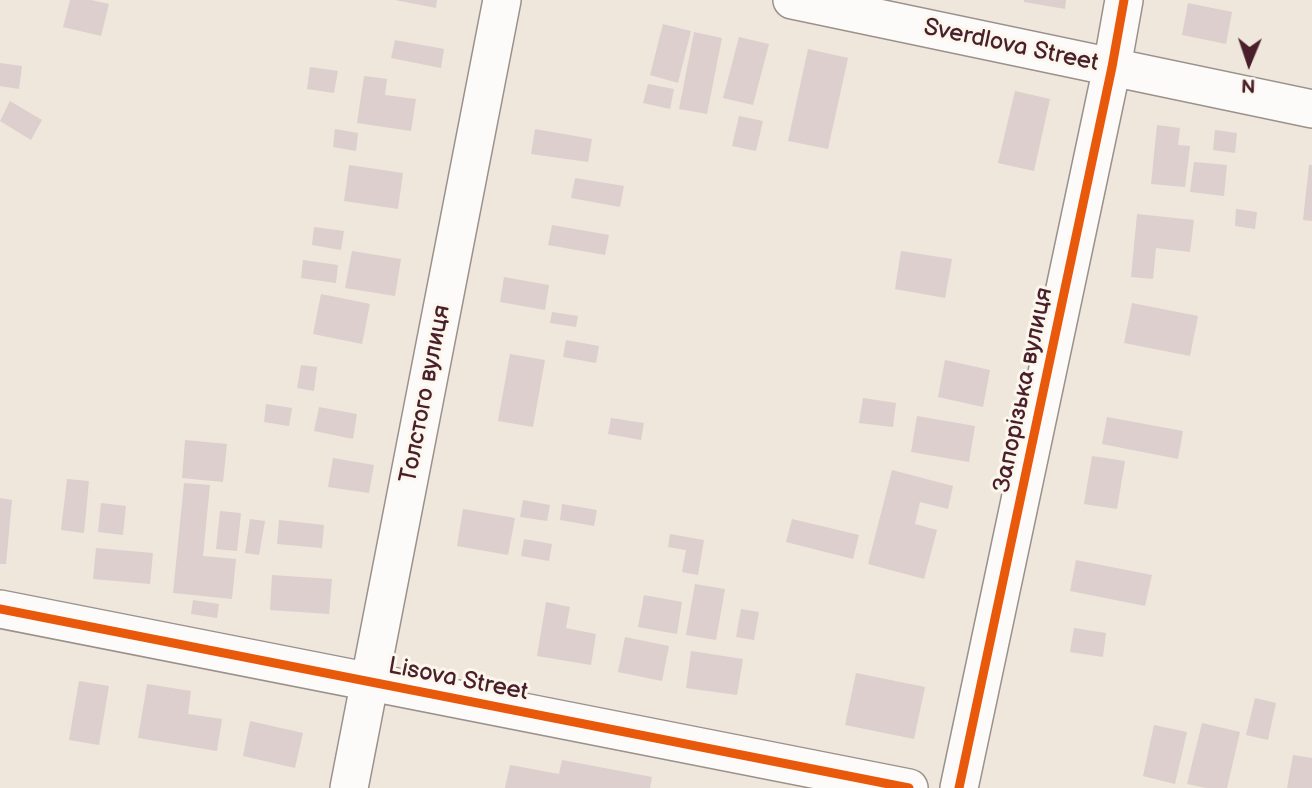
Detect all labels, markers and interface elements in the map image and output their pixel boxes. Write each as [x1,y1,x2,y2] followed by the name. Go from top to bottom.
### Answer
[921,13,1101,79] street label: Sverdlova Street
[1214,28,1284,98] north arrow
[1241,73,1256,96] text: N
[988,285,1060,495] street label: Запорізька вулиця
[395,303,457,485] street label: Толстого вулиця
[386,652,530,708] street label: Lisova Street

